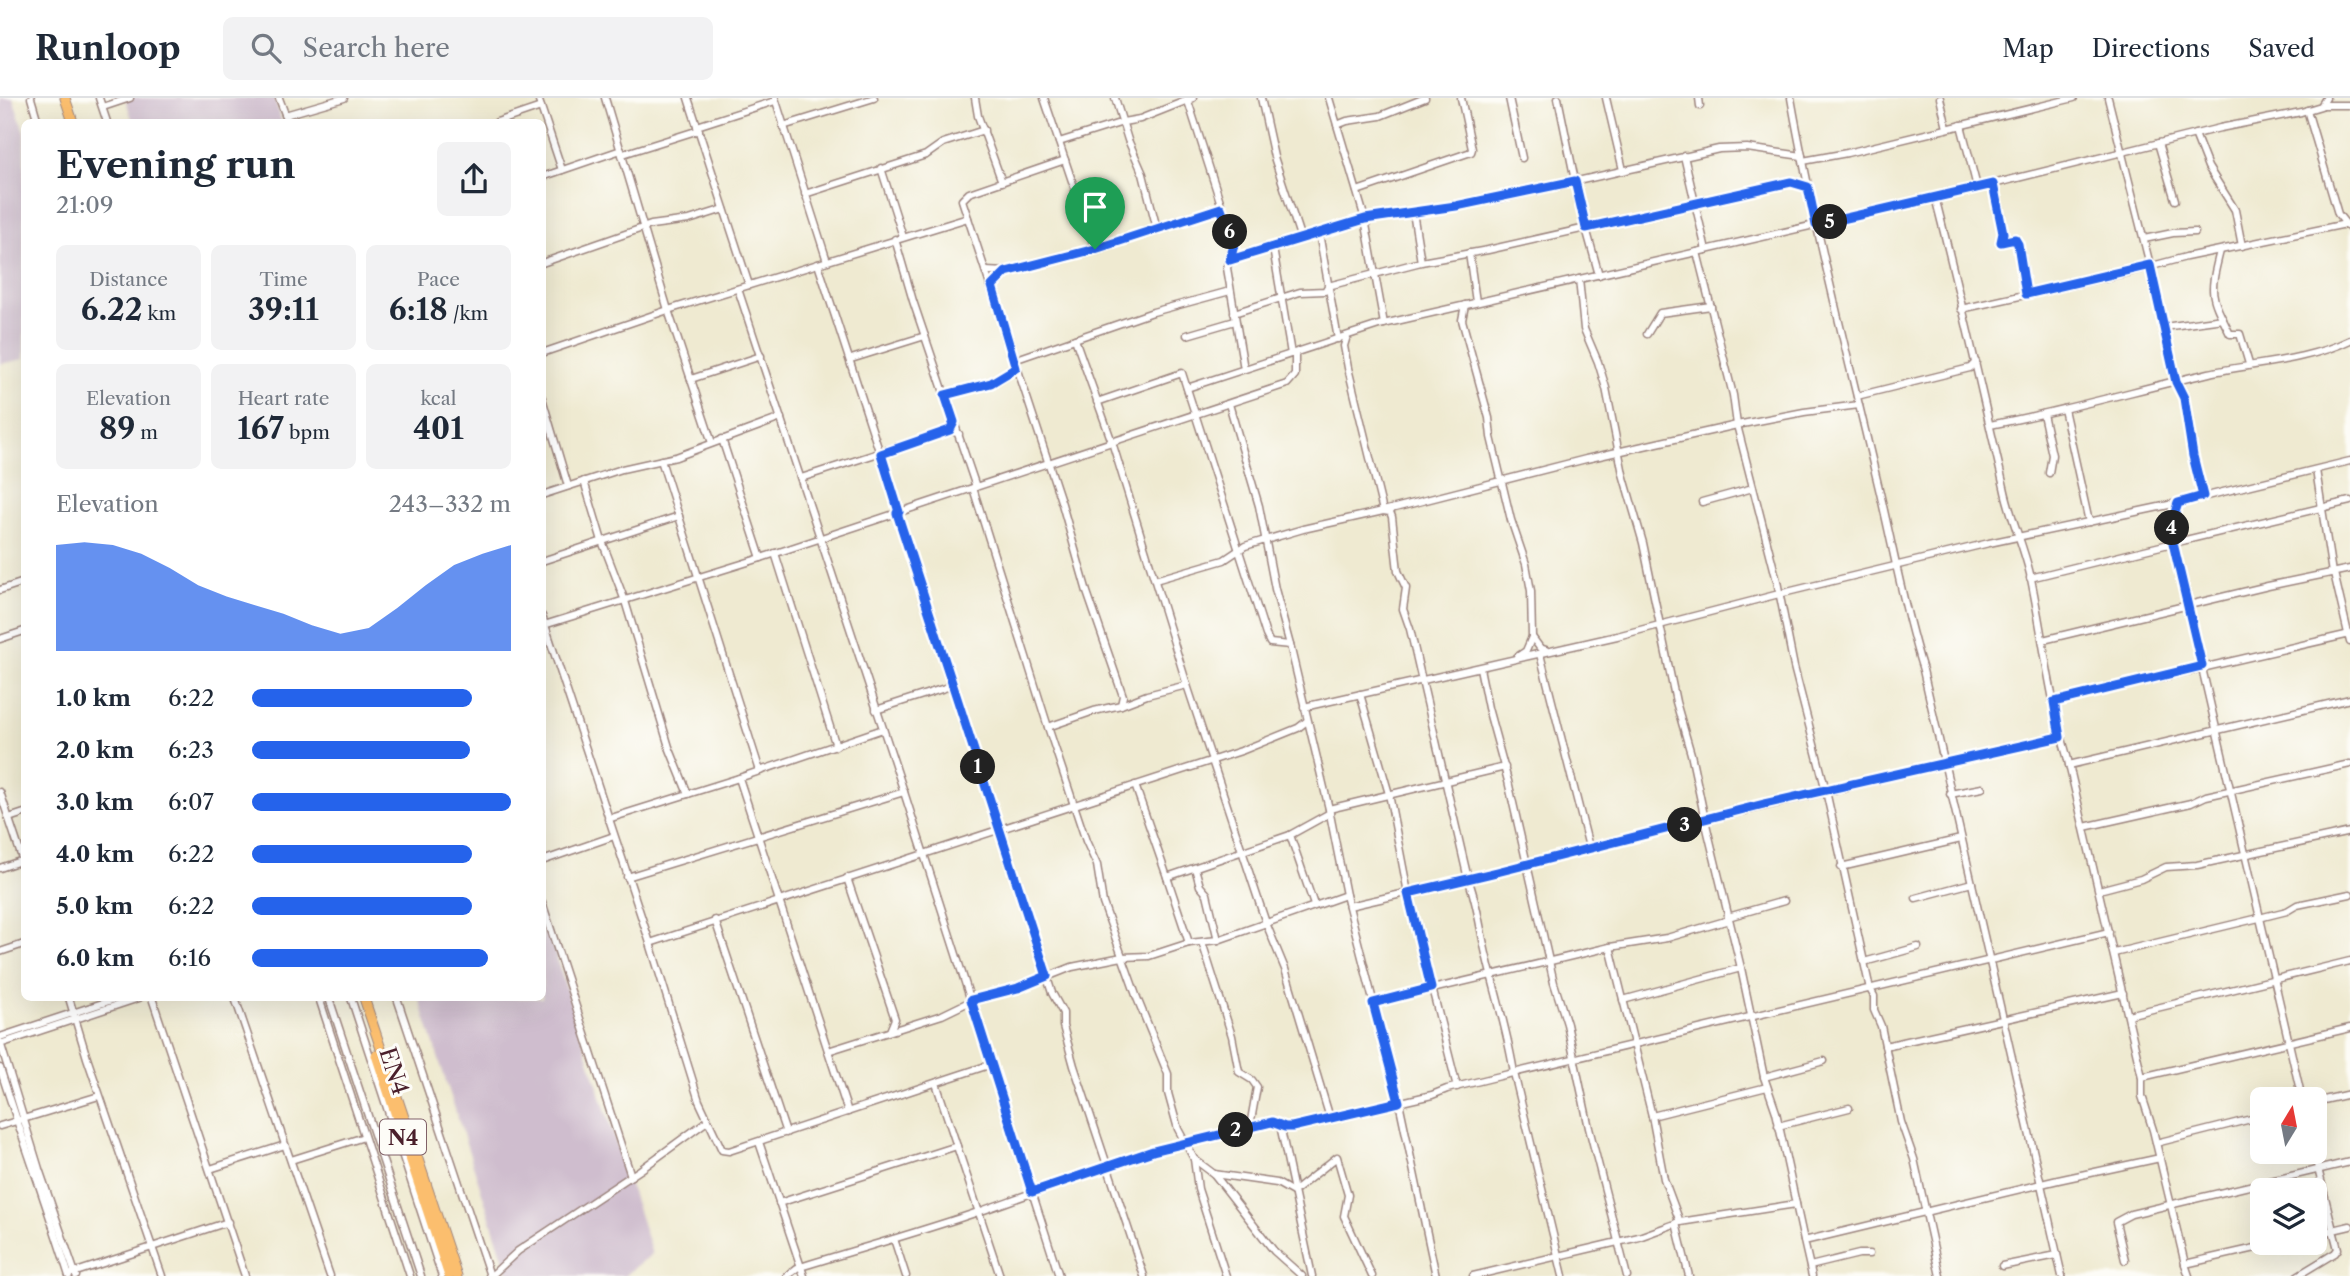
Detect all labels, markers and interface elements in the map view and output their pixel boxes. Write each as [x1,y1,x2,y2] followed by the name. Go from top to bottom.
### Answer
[223,17,713,80] search box
[35,28,181,69] text: Runloop
[247,29,285,67] icon: search
[303,32,450,64] text: Search here
[2002,34,2054,63] text: Map
[2092,34,2210,63] text: Directions
[2248,34,2315,63] text: Saved
[56,141,296,188] text: Evening run
[437,142,511,216] button: share
[1065,177,1125,249] pin
[1076,188,1114,226] icon: arrive
[56,191,113,219] text: 21:09
[1812,204,1848,240] pin: 5
[1824,210,1835,233] text: 5
[1212,214,1248,250] pin: 6
[1224,220,1235,243] text: 6
[89,268,168,291] text: Distance
[259,268,308,291] text: Time
[417,268,460,291] text: Pace
[81,291,142,328] text: 6.22
[248,291,319,328] text: 39:11
[389,291,448,328] text: 6:18
[142,302,176,325] text: km
[448,302,488,325] text: /km
[86,387,171,410] text: Elevation
[238,387,329,410] text: Heart rate
[421,387,456,410] text: kcal
[99,410,135,447] text: 89
[237,410,284,447] text: 167
[413,410,464,447] text: 401
[135,421,158,444] text: m
[284,421,330,444] text: bpm
[56,490,159,518] text: Elevation
[389,490,511,518] text: 243–332 m
[2154,510,2190,546] pin: 4
[2166,516,2177,539] text: 4
[56,684,131,712] text: 1.0 km
[168,684,214,712] text: 6:22
[56,736,134,764] text: 2.0 km
[168,736,214,764] text: 6:23
[960,750,996,784] pin: 1
[973,755,982,778] text: 1
[56,788,134,816] text: 3.0 km
[168,788,214,816] text: 6:07
[1668,808,1702,842] pin: 3
[1679,813,1690,836] text: 3
[56,840,134,868] text: 4.0 km
[168,840,214,868] text: 6:22
[56,892,133,920] text: 5.0 km
[168,892,214,920] text: 6:22
[56,944,134,972] text: 6.0 km
[168,944,211,972] text: 6:16
[373,1044,415,1098] street label: EN4
[2250,1087,2328,1164] north arrow
[2250,1087,2327,1255] map controls
[1218,1112,1254,1148] pin: 2
[1230,1118,1241,1141] text: 2
[380,1119,426,1154] road number: N4
[2250,1178,2327,1255] button: layers

